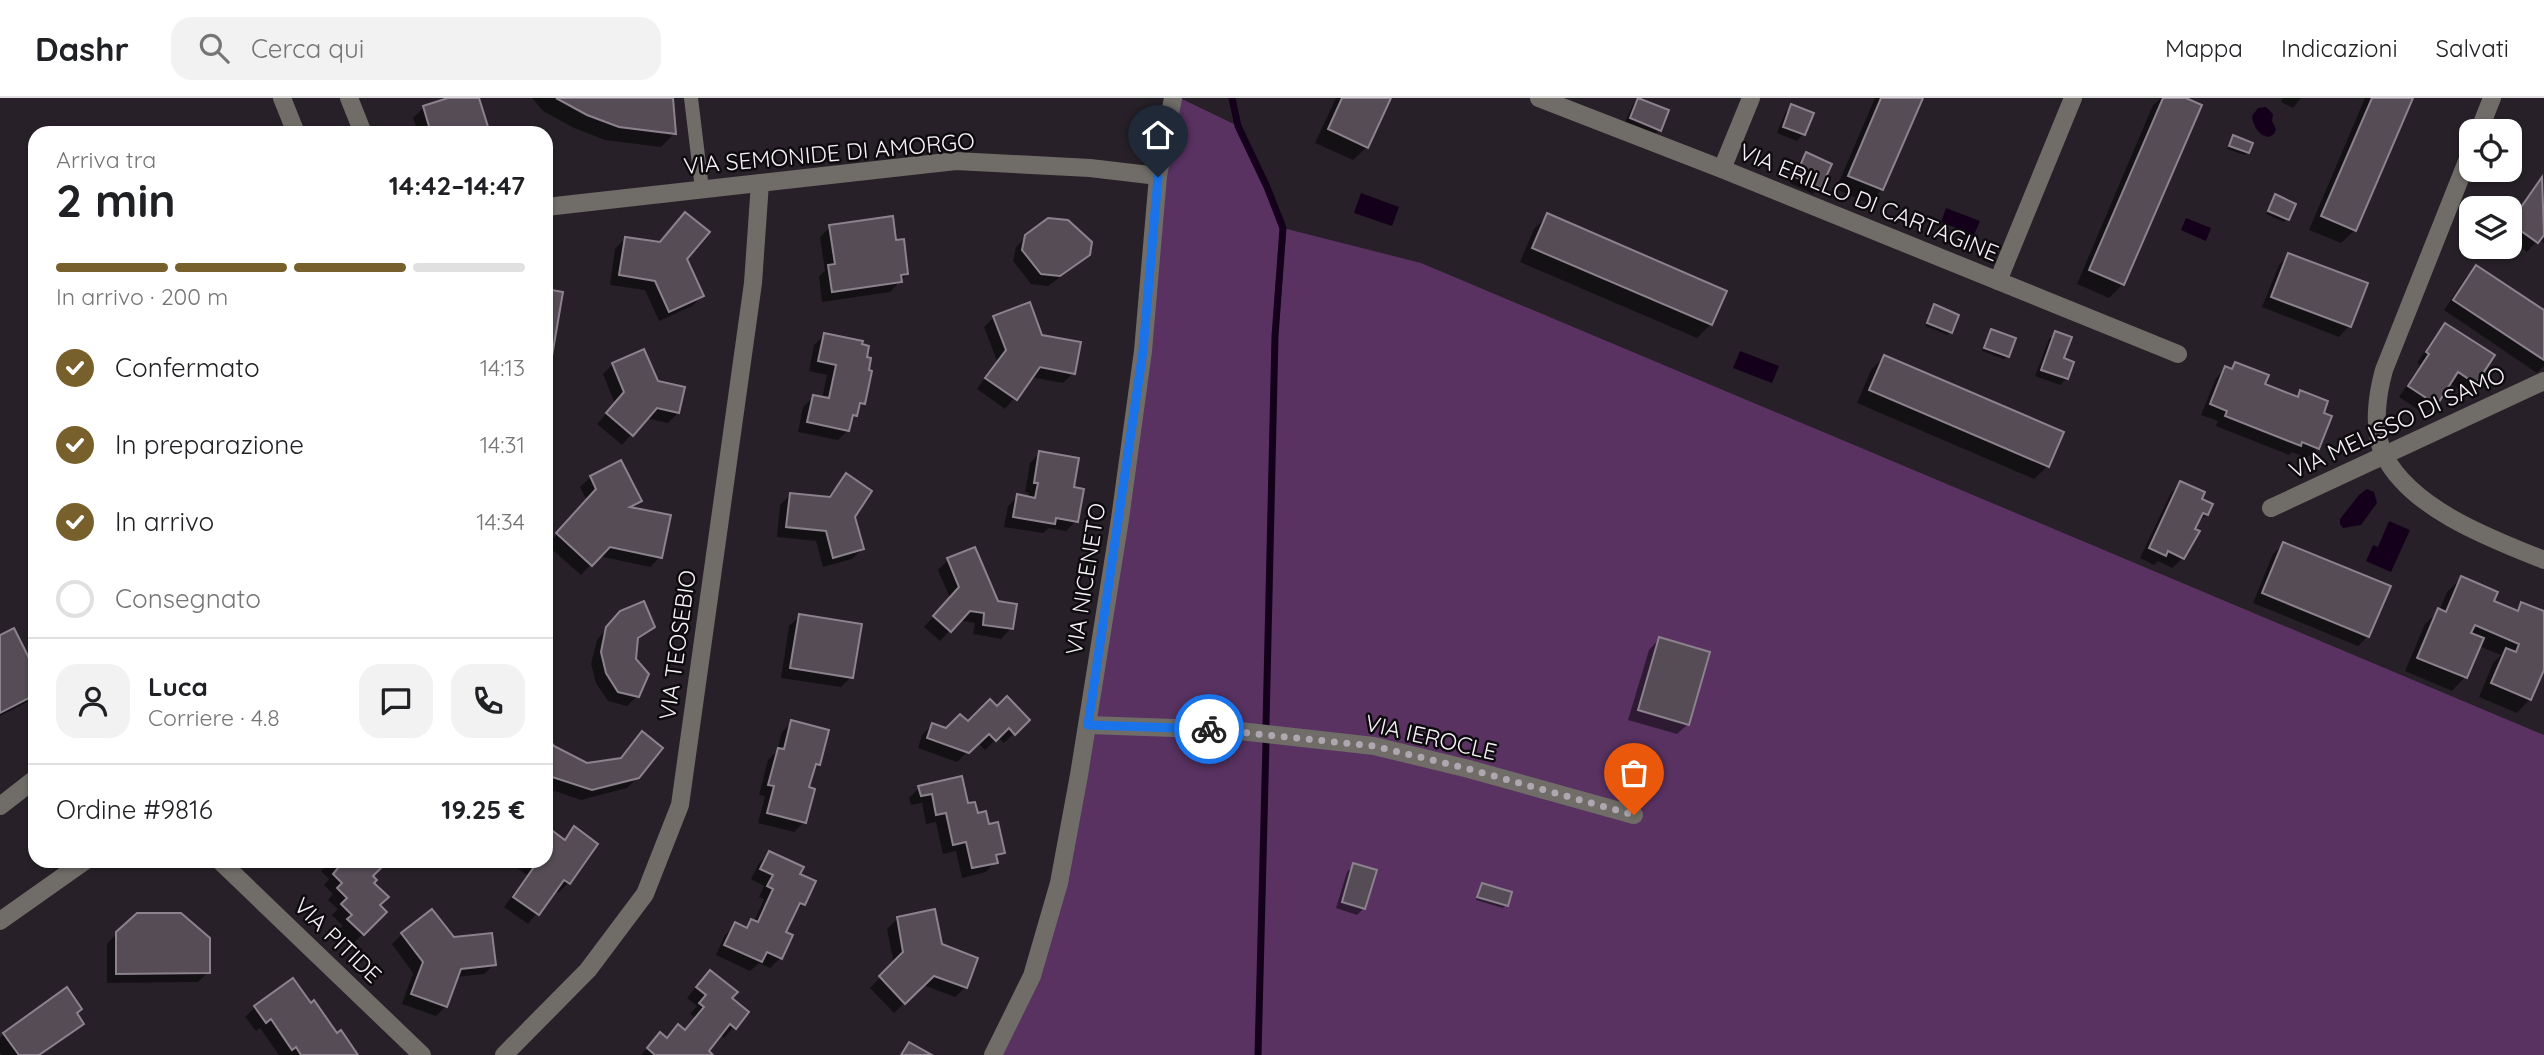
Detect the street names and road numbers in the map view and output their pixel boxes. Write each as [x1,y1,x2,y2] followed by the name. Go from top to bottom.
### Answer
[682,126,976,180] street label: VIA SEMONIDE DI AMORGO
[1735,137,2003,267] street label: VIA ERILLO DI CARTAGINE
[2284,359,2510,485] street label: VIA MELISSO DI SAMO
[1059,501,1111,657] street label: VIA NICENETO
[652,568,702,722] street label: VIA TEOSEBIO
[1362,708,1500,766] street label: VIA IEROCLE
[288,891,388,989] street label: VIA PITIDE

